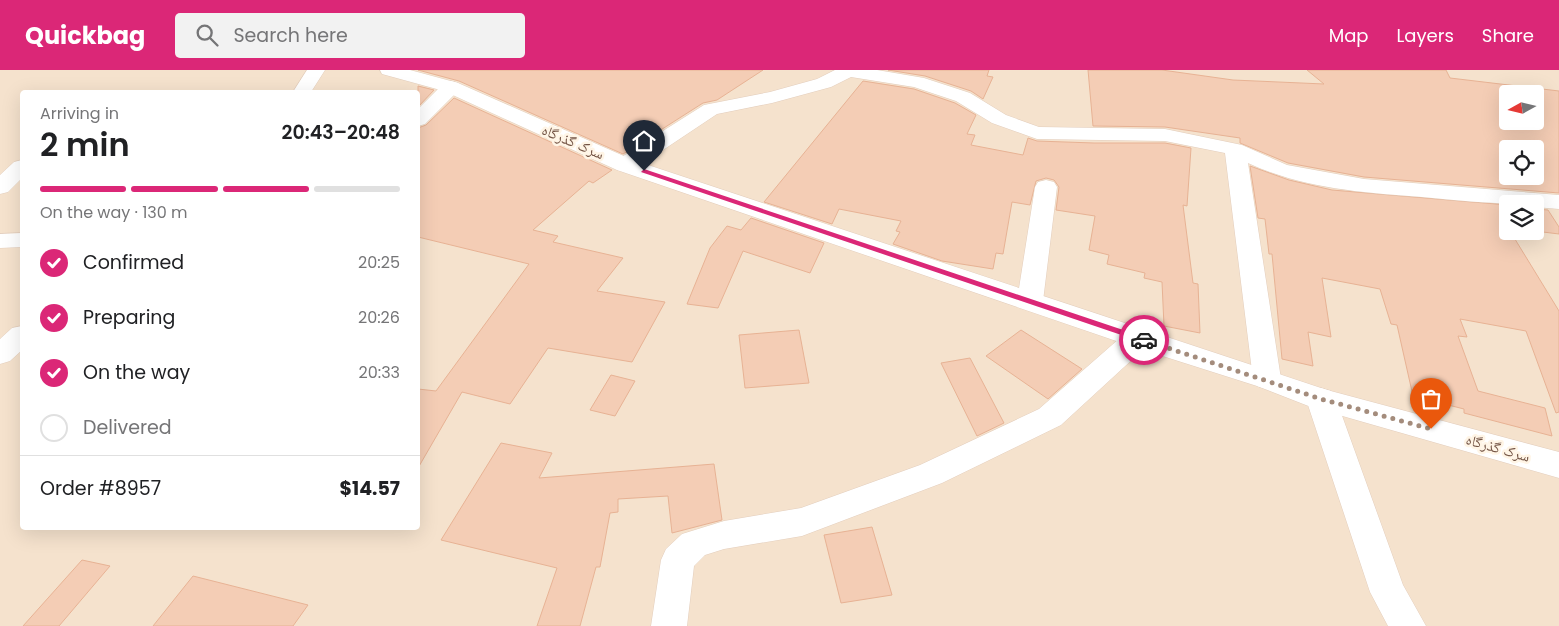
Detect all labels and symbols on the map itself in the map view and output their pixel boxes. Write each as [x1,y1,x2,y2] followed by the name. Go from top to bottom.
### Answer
[1499,85,1544,130] north arrow
[539,119,608,164] street label: سرک گذرگاه
[623,120,665,171] pin
[1119,315,1169,365] courier
[1410,378,1452,429] pin
[1464,428,1533,467] street label: سرک گذرگاه

